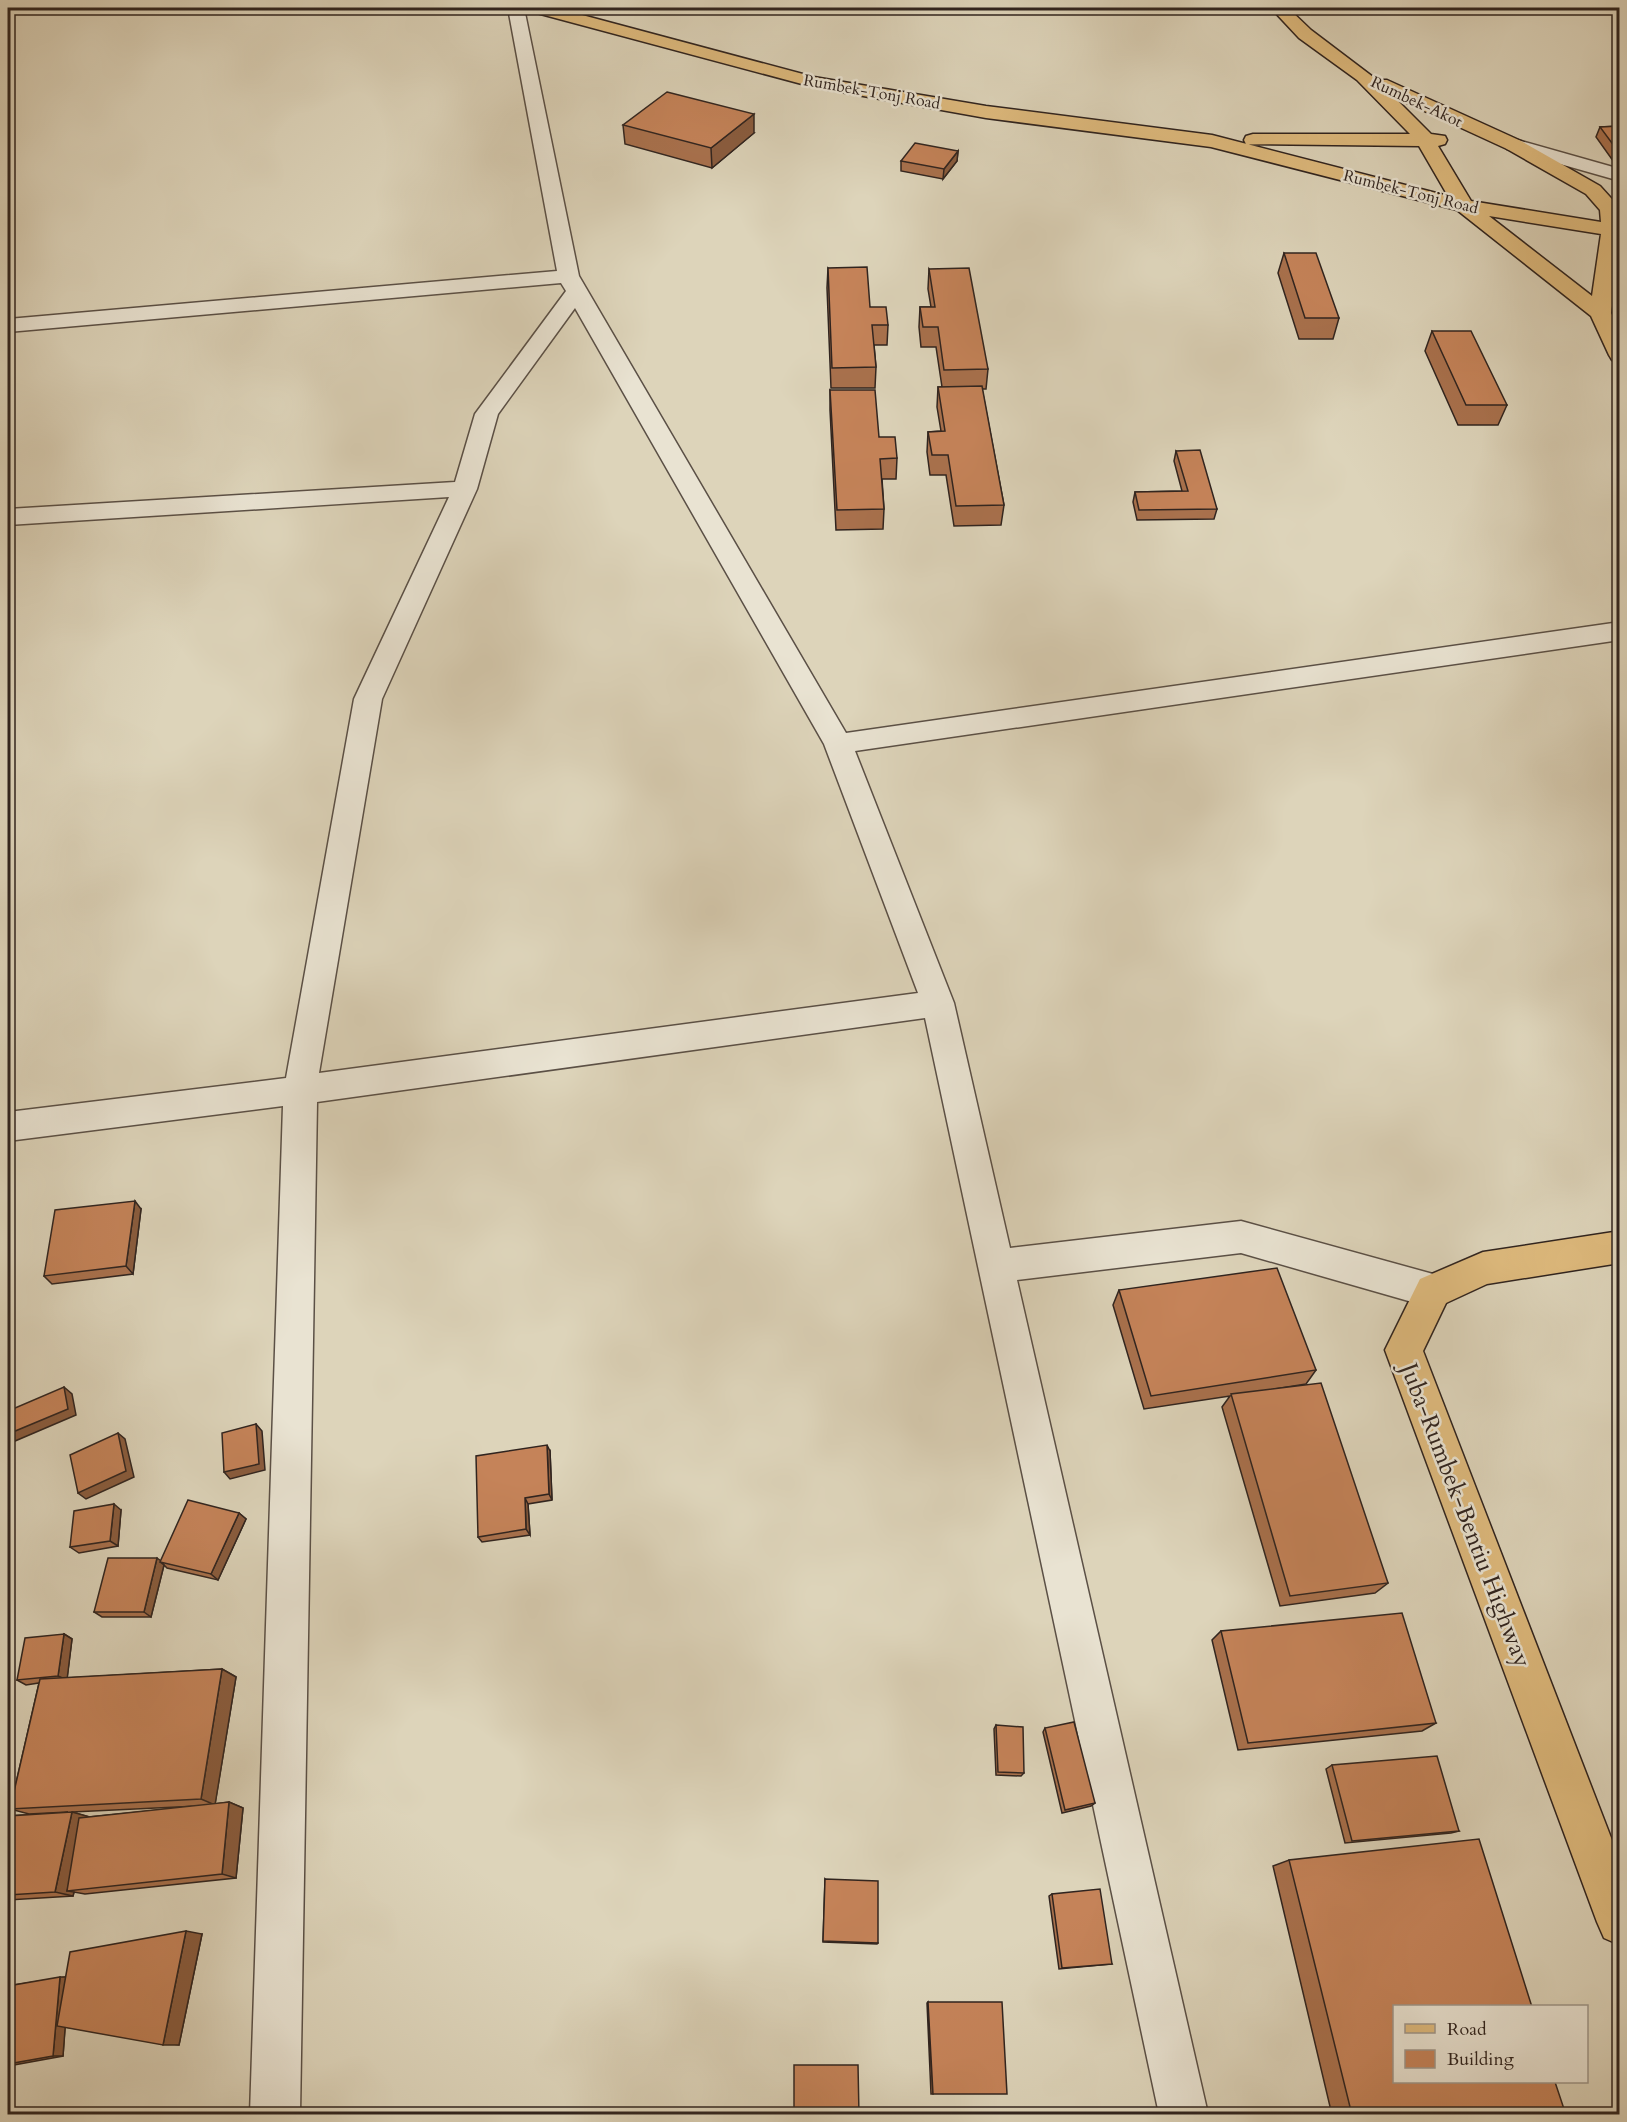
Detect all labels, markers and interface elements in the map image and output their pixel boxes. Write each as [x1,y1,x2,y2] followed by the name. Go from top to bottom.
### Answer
[802,69,942,115] street label: Rumbek-Tonj Road
[1367,71,1466,133] street label: Rumbek-Akot
[1341,165,1481,220] street label: Rumbek-Tonj Road
[1391,1356,1539,1672] street label: Juba-Rumbek-Bentiu Highway
[1393,2005,1588,2083] legend
[1447,2017,1487,2042] text: Road
[1447,2047,1515,2072] text: Building

